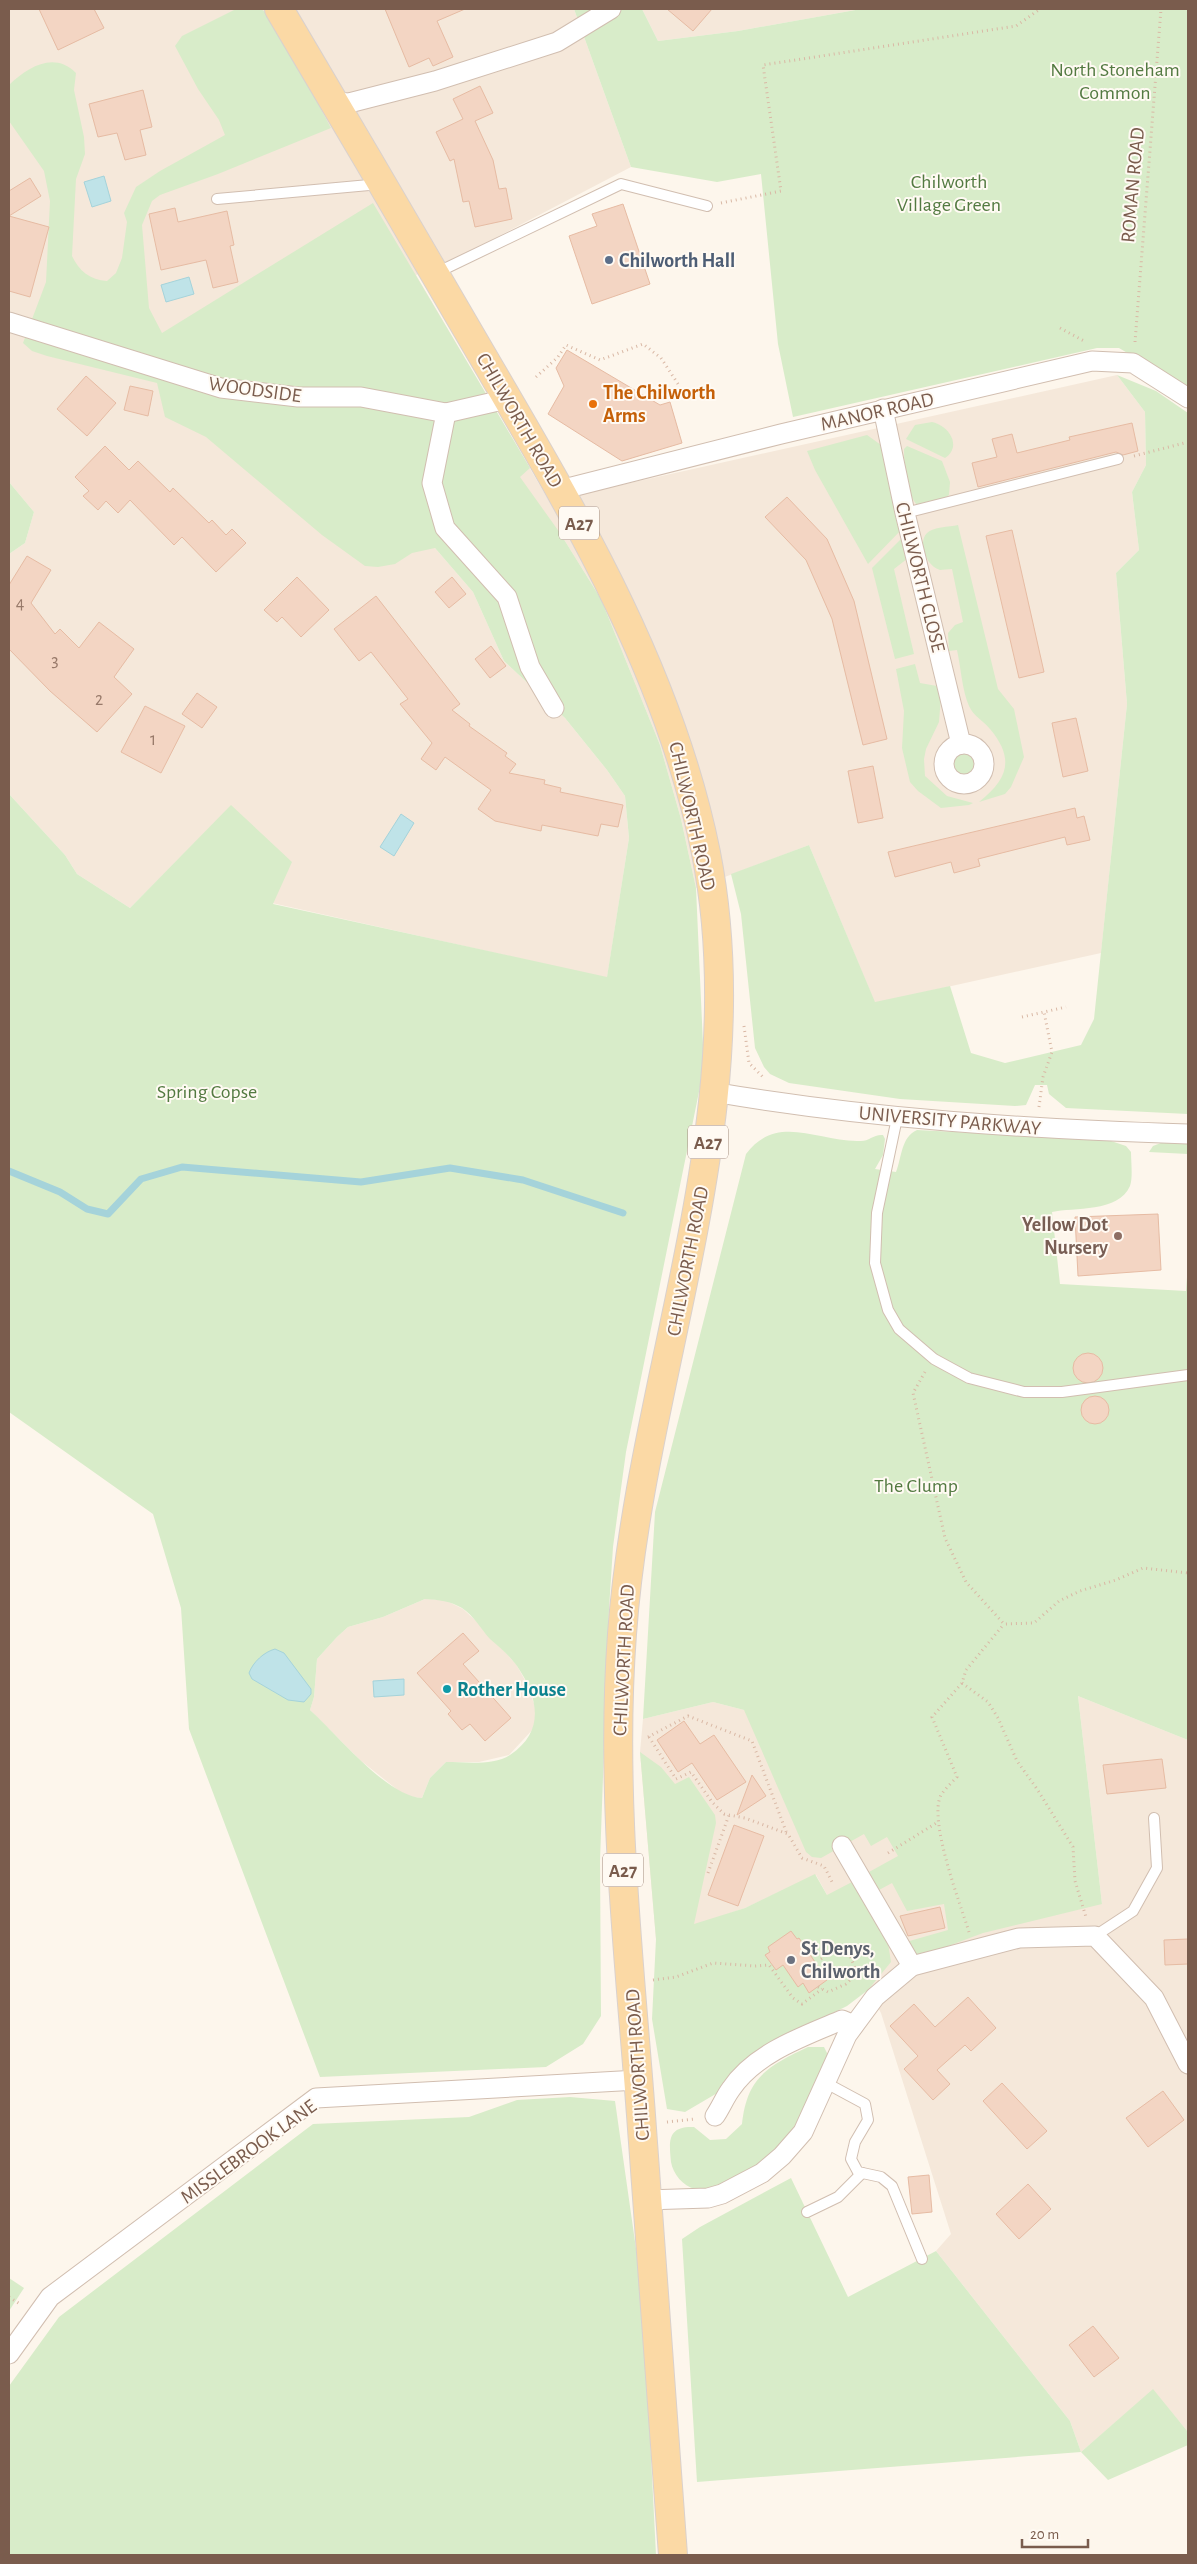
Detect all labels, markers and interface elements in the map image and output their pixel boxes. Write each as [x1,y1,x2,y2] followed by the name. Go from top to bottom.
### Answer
[1050,60,1180,103] park label: North Stoneham Common
[1118,127,1148,244] street label: ROMAN ROAD
[897,172,1001,215] park label: Chilworth Village Green
[619,251,735,271] place label: Chilworth Hall
[603,254,615,266] marker: Chilworth Hall
[472,350,566,491] street label: CHILWORTH ROAD
[207,374,303,406] street label: WOODSIDE
[603,383,716,426] place label: The Chilworth Arms
[819,389,936,435] street label: MANOR ROAD
[587,398,599,410] marker: The Chilworth Arms
[892,500,948,655] street label: CHILWORTH CLOSE
[559,506,599,540] road number: A27
[16,595,25,613] house number: 4
[51,652,59,670] house number: 3
[95,691,103,709] house number: 2
[150,731,156,749] house number: 1
[665,740,719,893] street label: CHILWORTH ROAD
[157,1082,257,1102] park label: Spring Copse
[858,1103,1042,1139] street label: UNIVERSITY PARKWAY
[688,1126,728,1158] road number: A27
[664,1185,712,1338] street label: CHILWORTH ROAD
[1022,1215,1108,1258] place label: Yellow Dot Nursery
[1112,1230,1124,1242] marker: Yellow Dot Nursery
[874,1476,958,1496] park label: The Clump
[610,1584,638,1736] street label: CHILWORTH ROAD
[457,1680,566,1700] place label: Rother House
[441,1683,453,1695] marker: Rother House
[603,1854,643,1886] road number: A27
[801,1939,881,1982] place label: St Denys, Chilworth
[785,1954,797,1966] marker: St Denys, Chilworth
[623,1988,653,2141] street label: CHILWORTH ROAD
[177,2096,320,2208] street label: MISSLEBROOK LANE
[1022,2516,1088,2548] scale bar
[1030,2527,1059,2542] text: 20 m

